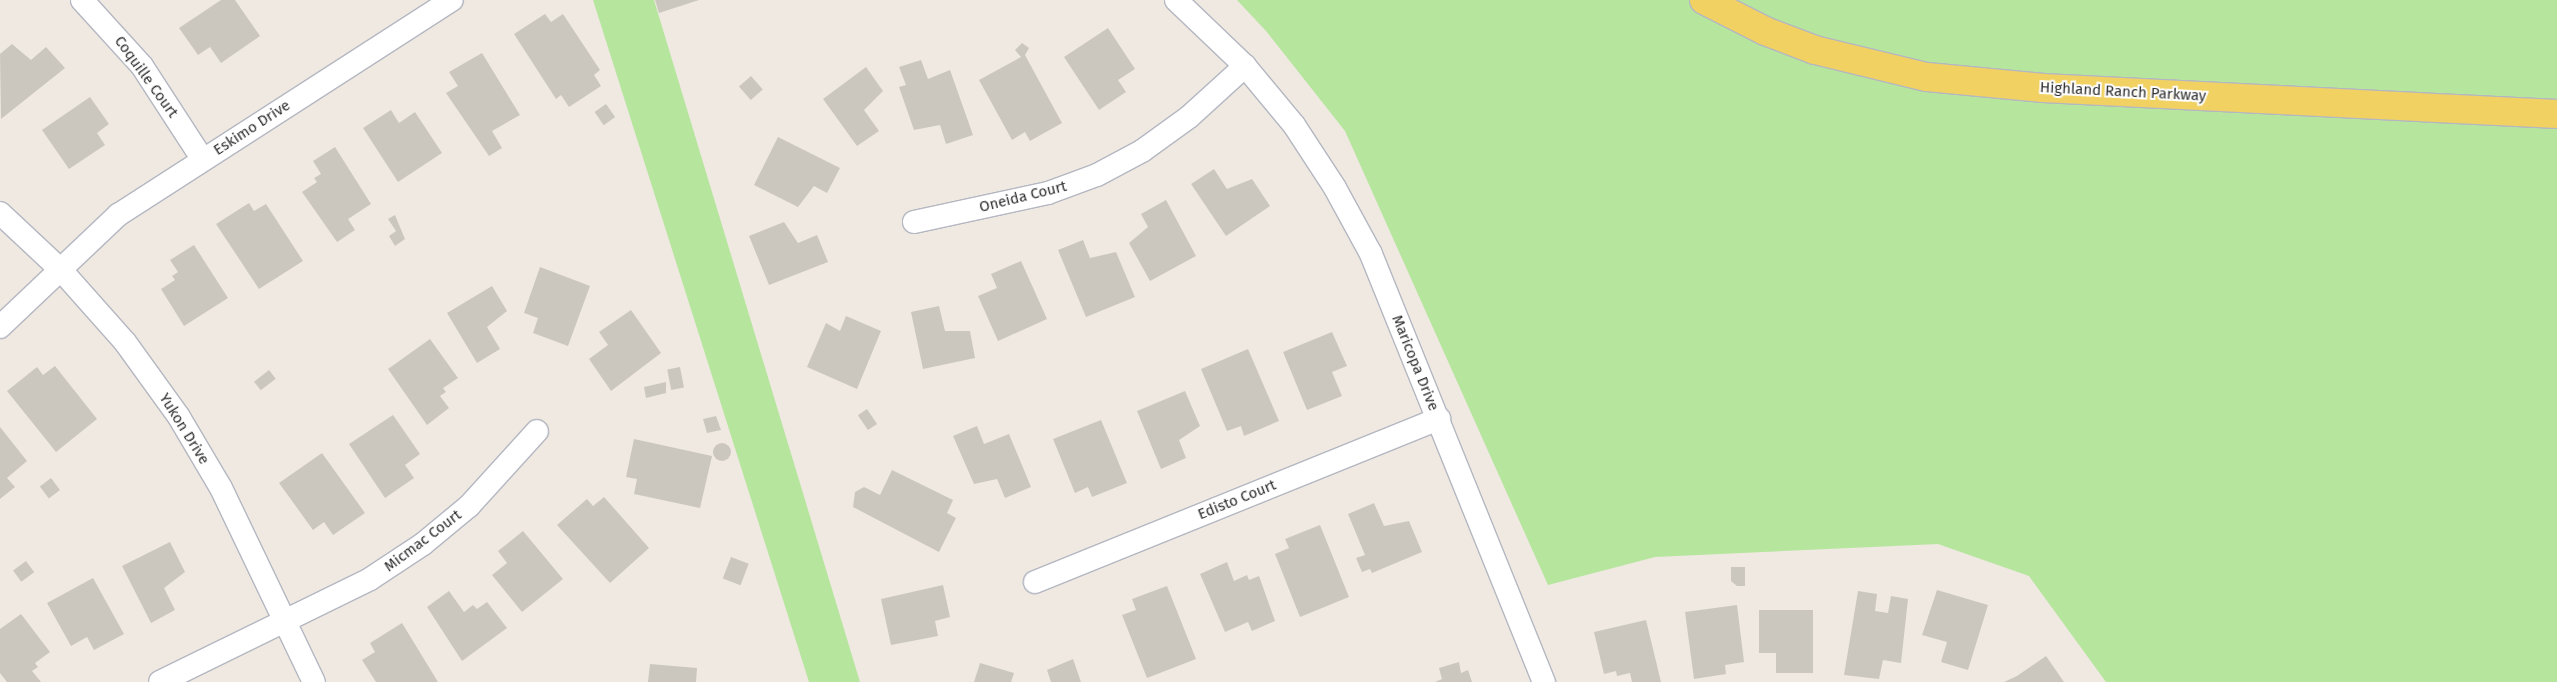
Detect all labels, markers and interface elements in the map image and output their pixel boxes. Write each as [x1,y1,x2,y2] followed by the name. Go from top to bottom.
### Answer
[110,33,182,121] street label: Coquille Court
[2039,79,2207,105] street label: Highland Ranch Parkway
[210,97,294,159] street label: Eskimo Drive
[977,177,1069,217] street label: Oneida Court
[1388,313,1442,413] street label: Maricopa Drive
[155,390,213,468] street label: Yukon Drive
[1195,476,1279,524] street label: Edisto Court
[381,506,465,576] street label: Micmac Court

